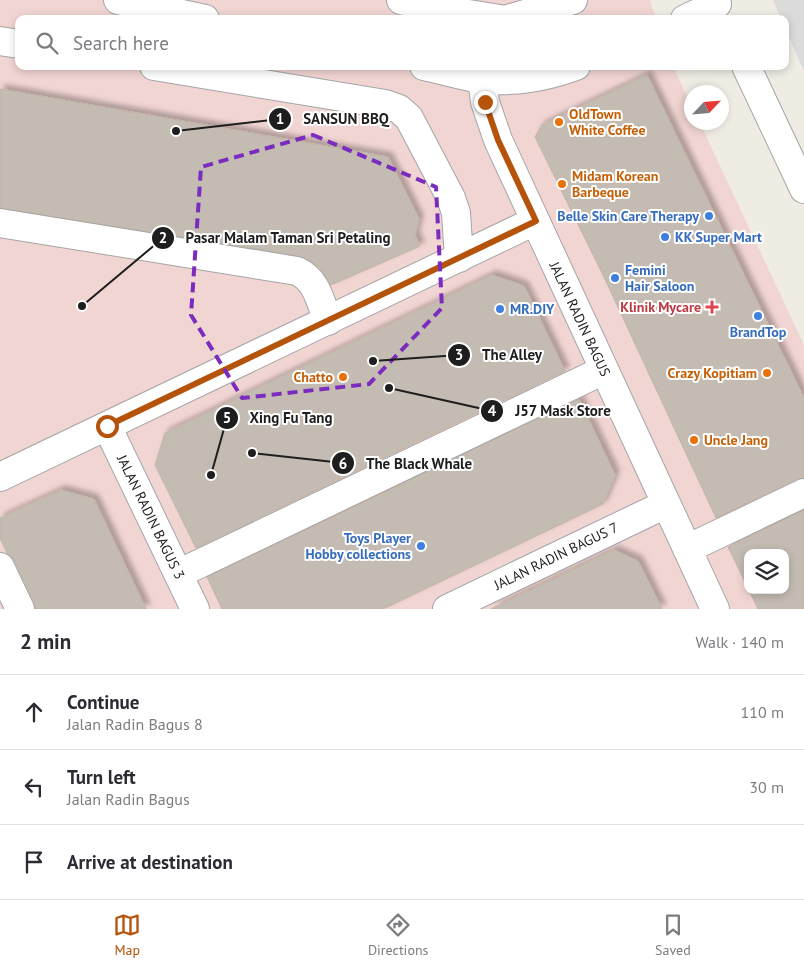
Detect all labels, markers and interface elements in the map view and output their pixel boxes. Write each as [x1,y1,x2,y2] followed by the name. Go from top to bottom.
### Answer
[15,15,789,70] search box
[33,29,61,57] icon: search
[73,31,169,55] text: Search here
[684,85,729,130] north arrow
[474,91,497,114] route end
[268,104,399,134] callout: SANSUN BBQ
[569,105,646,139] place label: OldTown White Coffee
[276,109,284,128] text: 1
[303,109,390,128] text: SANSUN BBQ
[553,116,565,128] marker: OldTown White Coffee
[572,167,658,201] place label: Midam Korean Barbeque
[556,178,568,190] marker: Midam Korean Barbeque
[557,207,699,225] place label: Belle Skin Care Therapy
[703,210,715,222] marker: Belle Skin Care Therapy
[150,223,401,253] callout: Pasar Malam Taman Sri Petaling
[159,228,167,247] text: 2
[186,228,390,247] text: Pasar Malam Taman Sri Petaling
[675,228,762,246] place label: KK Super Mart
[659,231,671,243] marker: KK Super Mart
[545,258,614,379] street label: JALAN RADIN BAGUS
[625,261,694,295] place label: Femini Hair Saloon
[609,272,621,284] marker: Femini Hair Saloon
[620,298,701,316] place label: Klinik Mycare
[510,300,555,318] place label: MR.DIY
[705,300,719,314] marker: Klinik Mycare
[494,303,506,315] marker: MR.DIY
[752,310,764,322] marker: BrandTop
[730,323,787,341] place label: BrandTop
[447,340,552,370] callout: The Alley
[455,345,463,364] text: 3
[482,345,543,364] text: The Alley
[668,364,757,382] place label: Crazy Kopitiam
[761,367,773,379] marker: Crazy Kopitiam
[293,368,333,386] place label: Chatto
[337,371,349,383] marker: Chatto
[479,396,621,426] callout: J57 Mask Store
[488,401,497,420] text: 4
[514,401,611,420] text: J57 Mask Store
[214,403,343,433] callout: Xing Fu Tang
[223,408,231,427] text: 5
[249,408,333,427] text: Xing Fu Tang
[96,415,119,438] route start
[704,431,768,449] place label: Uncle Jang
[688,434,700,446] marker: Uncle Jang
[331,448,483,478] callout: The Black Whale
[113,451,189,582] street label: JALAN RADIN BAGUS 3
[339,454,347,473] text: 6
[366,454,472,473] text: The Black Whale
[490,518,621,594] street label: JALAN RADIN BAGUS 7
[305,529,411,563] place label: Toys Player Hobby collections
[415,540,427,552] marker: Toys Player Hobby collections
[744,549,789,594] map controls
[744,549,789,594] button: layers
[20,628,71,655] text: 2 min
[695,632,784,652] text: Walk · 140 m
[67,690,139,714] text: Continue
[20,698,48,726] icon: ahead
[741,702,784,722] text: 110 m
[67,714,203,734] text: Jalan Radin Bagus 8
[67,765,136,789] text: Turn left
[20,773,48,801] icon: left
[749,777,784,797] text: 30 m
[67,789,190,809] text: Jalan Radin Bagus
[20,848,48,876] icon: arrive
[67,850,233,874] text: Arrive at destination
[113,911,141,959] tab: Map
[368,911,428,959] tab: Directions
[655,911,691,959] tab: Saved

